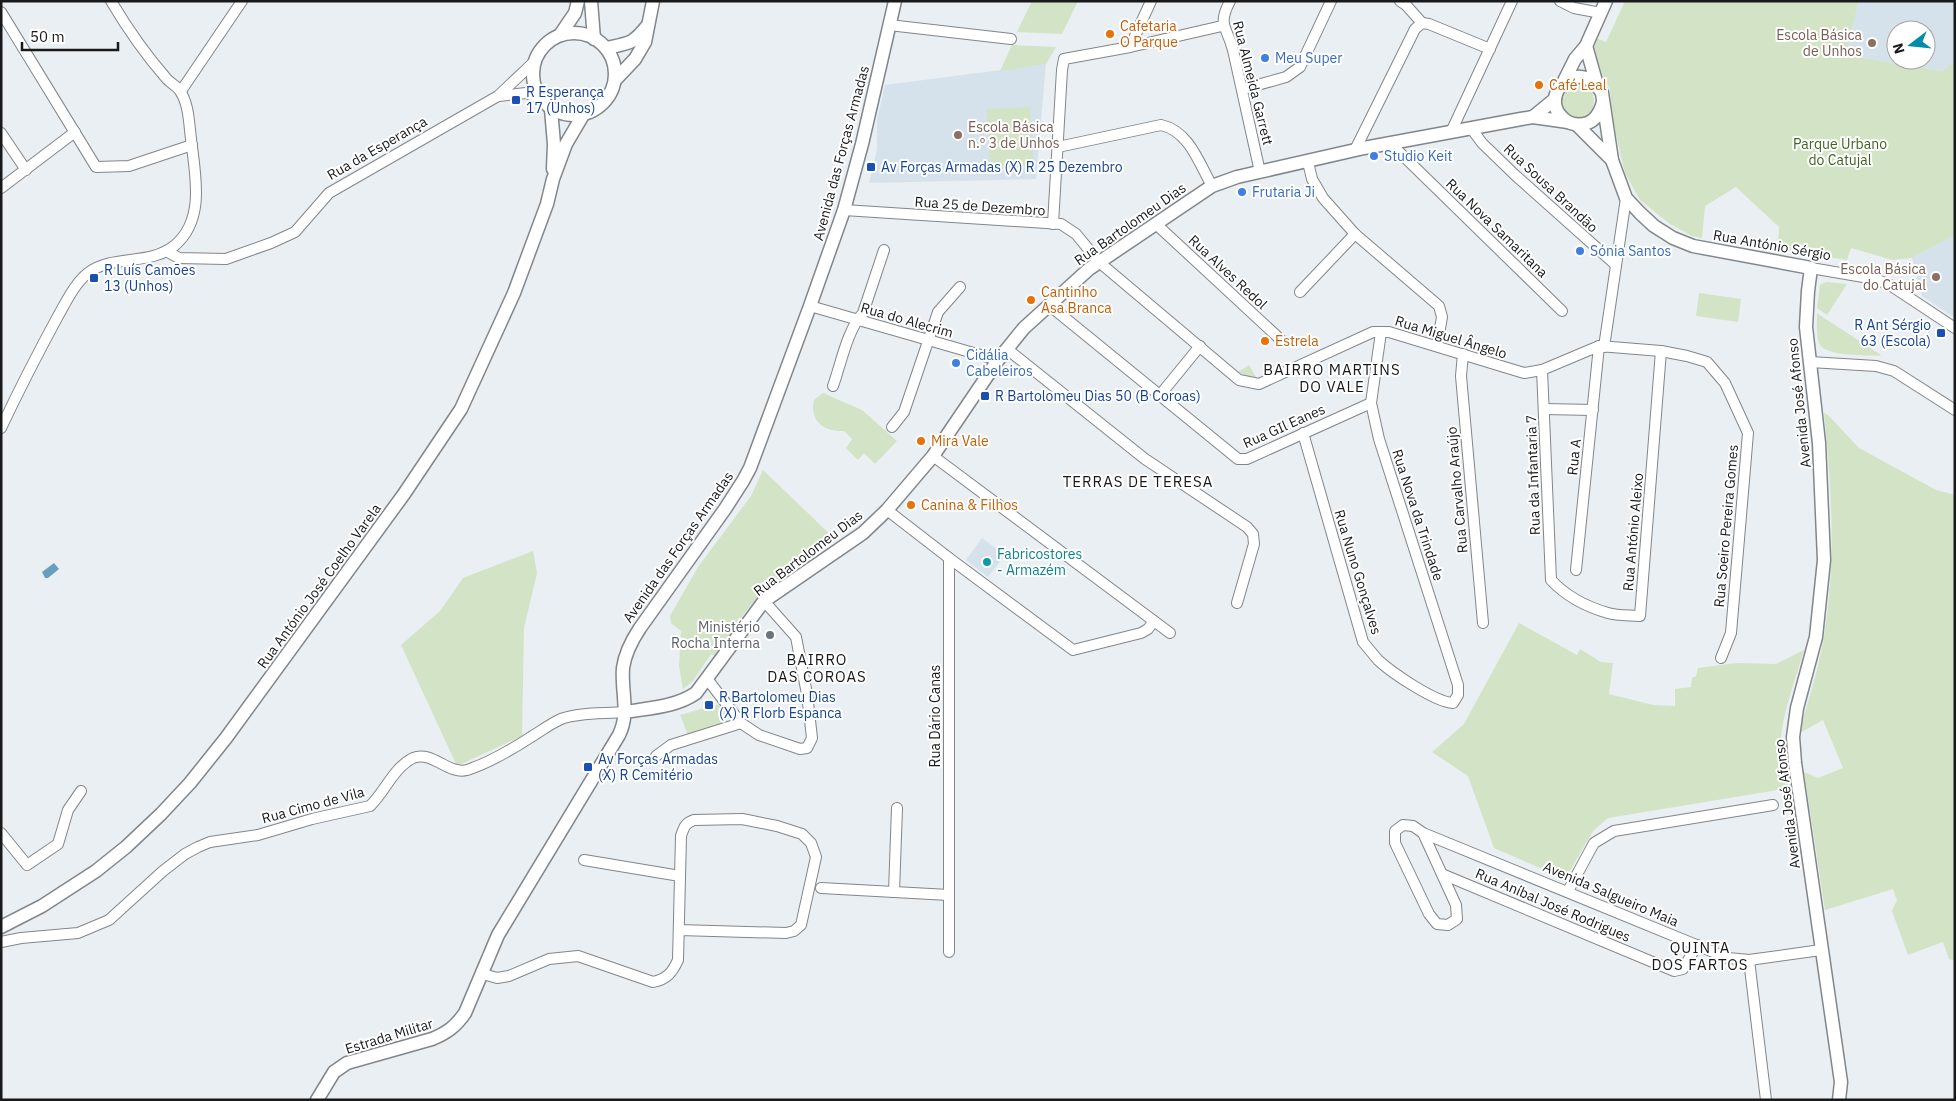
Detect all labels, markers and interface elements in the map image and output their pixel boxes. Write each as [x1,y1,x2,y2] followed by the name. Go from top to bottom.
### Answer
[1120,17,1178,51] place label: Cafetaria O Parque
[1229,19,1277,147] street label: Rua Almeida Garrett
[22,20,119,52] scale bar
[1886,20,1936,70] north arrow
[1776,26,1863,60] place label: Escola Básica de Unhos
[30,27,65,46] text: 50 m
[1104,28,1116,40] marker: Cafetaria O Parque
[1866,37,1878,49] marker: Escola Básica de Unhos
[1888,41,1909,56] text: N
[1275,49,1342,67] place label: Meu Super
[1259,52,1271,64] marker: Meu Super
[809,63,873,242] street label: Avenida das Forças Armadas
[1549,76,1607,94] place label: Café Leal
[1533,79,1545,91] marker: Café Leal
[526,83,605,117] place label: R Esperança 17 (Unhos)
[510,94,522,106] marker: R Esperança 17 (Unhos)
[324,112,431,184] street label: Rua da Esperança
[968,118,1060,152] place label: Escola Básica n.º 3 de Unhos
[952,129,964,141] marker: Escola Básica n.º 3 de Unhos
[1793,135,1887,169] park label: Parque Urbano do Catujal
[1500,140,1602,236] street label: Rua Sousa Brandão
[1384,147,1452,165] place label: Studio Keit
[1368,150,1380,162] marker: Studio Keit
[881,158,1123,176] place label: Av Forças Armadas (X) R 25 Dezembro
[865,161,877,173] marker: Av Forças Armadas (X) R 25 Dezembro
[1442,175,1552,282] street label: Rua Nova Samaritana
[1071,179,1189,269] street label: Rua Bartolomeu Dias
[1252,183,1315,201] place label: Frutaria Ji
[1236,186,1248,198] marker: Frutaria Ji
[914,192,1046,220] street label: Rua 25 de Dezembro
[1712,226,1832,264] street label: Rua António Sérgio
[1185,231,1271,313] street label: Rua Alves Redol
[1590,242,1671,260] place label: Sónia Santos
[1574,245,1586,257] marker: Sónia Santos
[1840,260,1927,294] place label: Escola Básica do Catujal
[104,261,196,295] place label: R Luís Camões 13 (Unhos)
[1930,271,1942,283] marker: Escola Básica do Catujal
[88,272,100,284] marker: R Luís Camões 13 (Unhos)
[1041,283,1112,317] place label: Cantinho Asa Branca
[1025,294,1037,306] marker: Cantinho Asa Branca
[859,298,955,342] street label: Rua do Alecrim
[1393,311,1509,363] street label: Rua Miguel Ângelo
[1854,316,1931,350] place label: R Ant Sérgio 63 (Escola)
[1935,327,1947,339] marker: R Ant Sérgio 63 (Escola)
[1275,332,1319,350] place label: Estrela
[1259,335,1271,347] marker: Estrela
[1783,337,1815,469] street label: Avenida José Afonso
[966,346,1033,380] place label: Cidália Cabeleiros
[950,357,962,369] marker: Cidália Cabeleiros
[1263,360,1401,396] district label: BAIRRO MARTINS DO VALE
[995,387,1201,405] place label: R Bartolomeu Dias 50 (B Coroas)
[979,390,991,402] marker: R Bartolomeu Dias 50 (B Coroas)
[1240,400,1328,452] street label: Rua GIl Eanes
[1522,415,1544,535] street label: Rua da Infantaria 7
[1442,426,1472,554] street label: Rua Carvalho Araújo
[931,432,989,450] place label: Mira Vale
[915,435,927,447] marker: Mira Vale
[1563,438,1585,476] street label: Rua A
[1710,444,1742,608] street label: Rua Soeiro Pereira Gomes
[1388,447,1448,583] street label: Rua Nova da Trindade
[619,468,737,626] street label: Avenida das Forças Armadas
[1063,472,1213,491] district label: TERRAS DE TERESA
[1619,472,1647,592] street label: Rua António Aleixo
[921,496,1018,514] place label: Canina & Filhos
[905,499,917,511] marker: Canina & Filhos
[253,500,385,672] street label: Rua António José Coelho Varela
[750,506,866,600] street label: Rua Bartolomeu Dias
[1330,507,1386,637] street label: Rua Nuno Gonçalves
[997,545,1082,579] place label: Fabricostores - Armazém
[981,556,993,568] marker: Fabricostores - Armazém
[671,618,761,652] place label: Ministério Rocha Interna
[764,629,776,641] marker: Ministério Rocha Interna
[767,650,867,686] district label: BAIRRO DAS COROAS
[926,664,944,767] street label: Rua Dário Canas
[719,688,842,722] place label: R Bartolomeu Dias (X) R Florb Espanca
[703,699,715,711] marker: R Bartolomeu Dias (X) R Florb Espanca
[1770,738,1804,870] street label: Avenida José Afonso
[598,750,718,784] place label: Av Forças Armadas (X) R Cemitério
[582,761,594,773] marker: Av Forças Armadas (X) R Cemitério
[260,782,367,827] street label: Rua Cimo de Vila
[1541,857,1682,931] street label: Avenida Salgueiro Maia
[1473,864,1633,946] street label: Rua Aníbal José Rodrigues
[1651,938,1749,974] district label: QUINTA DOS FARTOS
[343,1014,435,1058] street label: Estrada Militar

